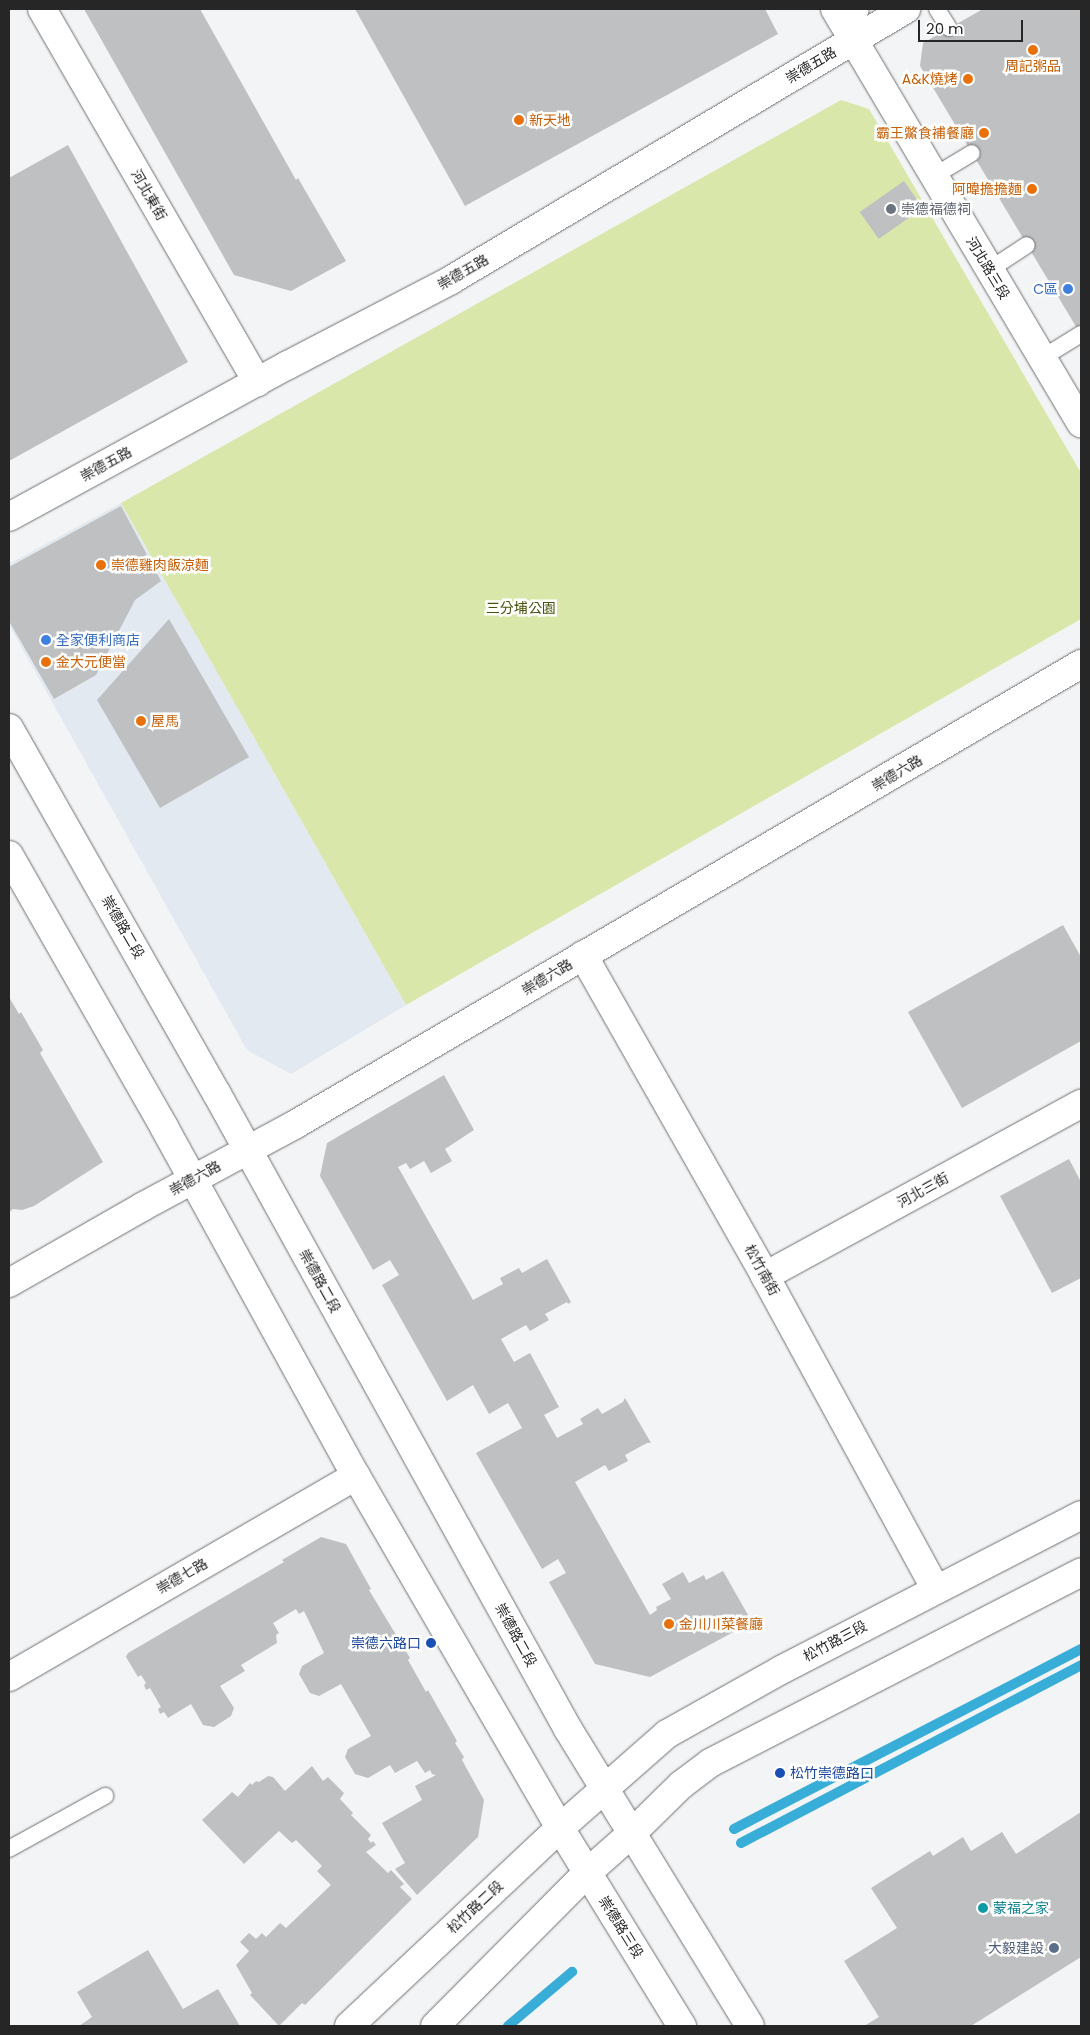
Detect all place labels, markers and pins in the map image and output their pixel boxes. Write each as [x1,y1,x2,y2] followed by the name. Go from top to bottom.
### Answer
[1027,44,1039,56] marker: 周記粥品
[1005,58,1061,74] place label: 周記粥品
[902,71,958,87] place label: A&K燒烤
[962,73,974,85] marker: A&K燒烤
[529,112,571,128] place label: 新天地
[513,114,525,126] marker: 新天地
[876,125,974,141] place label: 霸王鱉食補餐廳
[978,127,990,139] marker: 霸王鱉食補餐廳
[952,181,1022,197] place label: 阿暐擔擔麵
[1026,183,1038,195] marker: 阿暐擔擔麵
[901,201,971,217] place label: 崇德福德祠
[885,203,897,215] marker: 崇德福德祠
[1033,281,1058,297] place label: C區
[1062,283,1074,295] marker: C區
[111,557,209,573] place label: 崇德雞肉飯涼麵
[95,559,107,571] marker: 崇德雞肉飯涼麵
[56,632,140,648] place label: 全家便利商店
[40,634,52,646] marker: 全家便利商店
[56,654,126,670] place label: 金大元便當
[40,656,52,668] marker: 金大元便當
[151,713,179,729] place label: 屋馬
[135,715,147,727] marker: 屋馬
[679,1616,763,1632] place label: 金川川菜餐廳
[663,1618,675,1630] marker: 金川川菜餐廳
[351,1635,421,1651] place label: 崇德六路口
[425,1637,437,1649] marker: 崇德六路口
[790,1765,874,1781] place label: 松竹崇德路口
[774,1767,786,1779] marker: 松竹崇德路口
[993,1900,1049,1916] place label: 蒙福之家
[977,1902,989,1914] marker: 蒙福之家
[988,1940,1044,1956] place label: 大毅建設
[1048,1942,1060,1954] marker: 大毅建設

